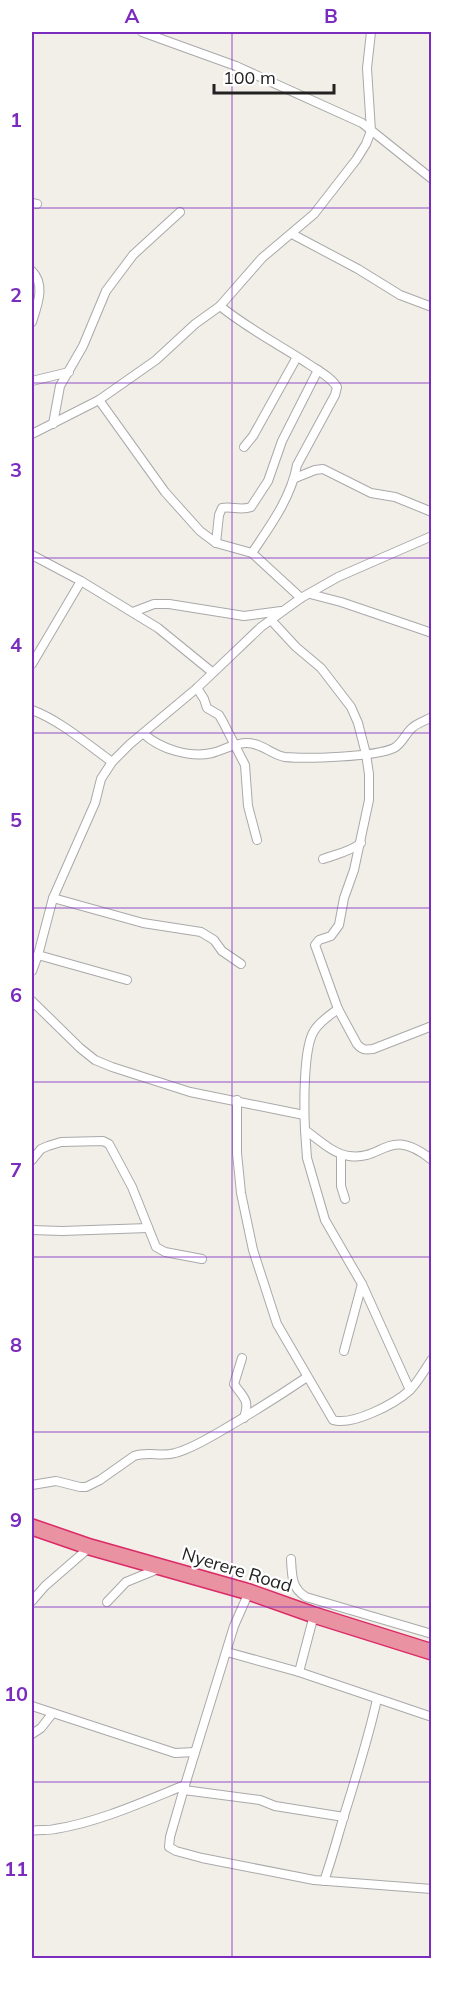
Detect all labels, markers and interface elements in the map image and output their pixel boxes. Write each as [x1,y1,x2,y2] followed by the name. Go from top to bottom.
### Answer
[125,3,140,28] text: A
[324,3,338,28] text: B
[214,57,334,95] scale bar
[223,66,276,89] text: 100 m
[10,107,22,132] text: 1
[10,282,22,307] text: 2
[10,457,22,482] text: 3
[10,632,22,657] text: 4
[10,807,22,832] text: 5
[10,982,22,1007] text: 6
[10,1157,22,1182] text: 7
[10,1332,22,1357] text: 8
[10,1507,22,1532] text: 9
[179,1542,295,1597] street label: Nyerere Road
[4,1681,28,1706] text: 10
[4,1856,28,1881] text: 11

